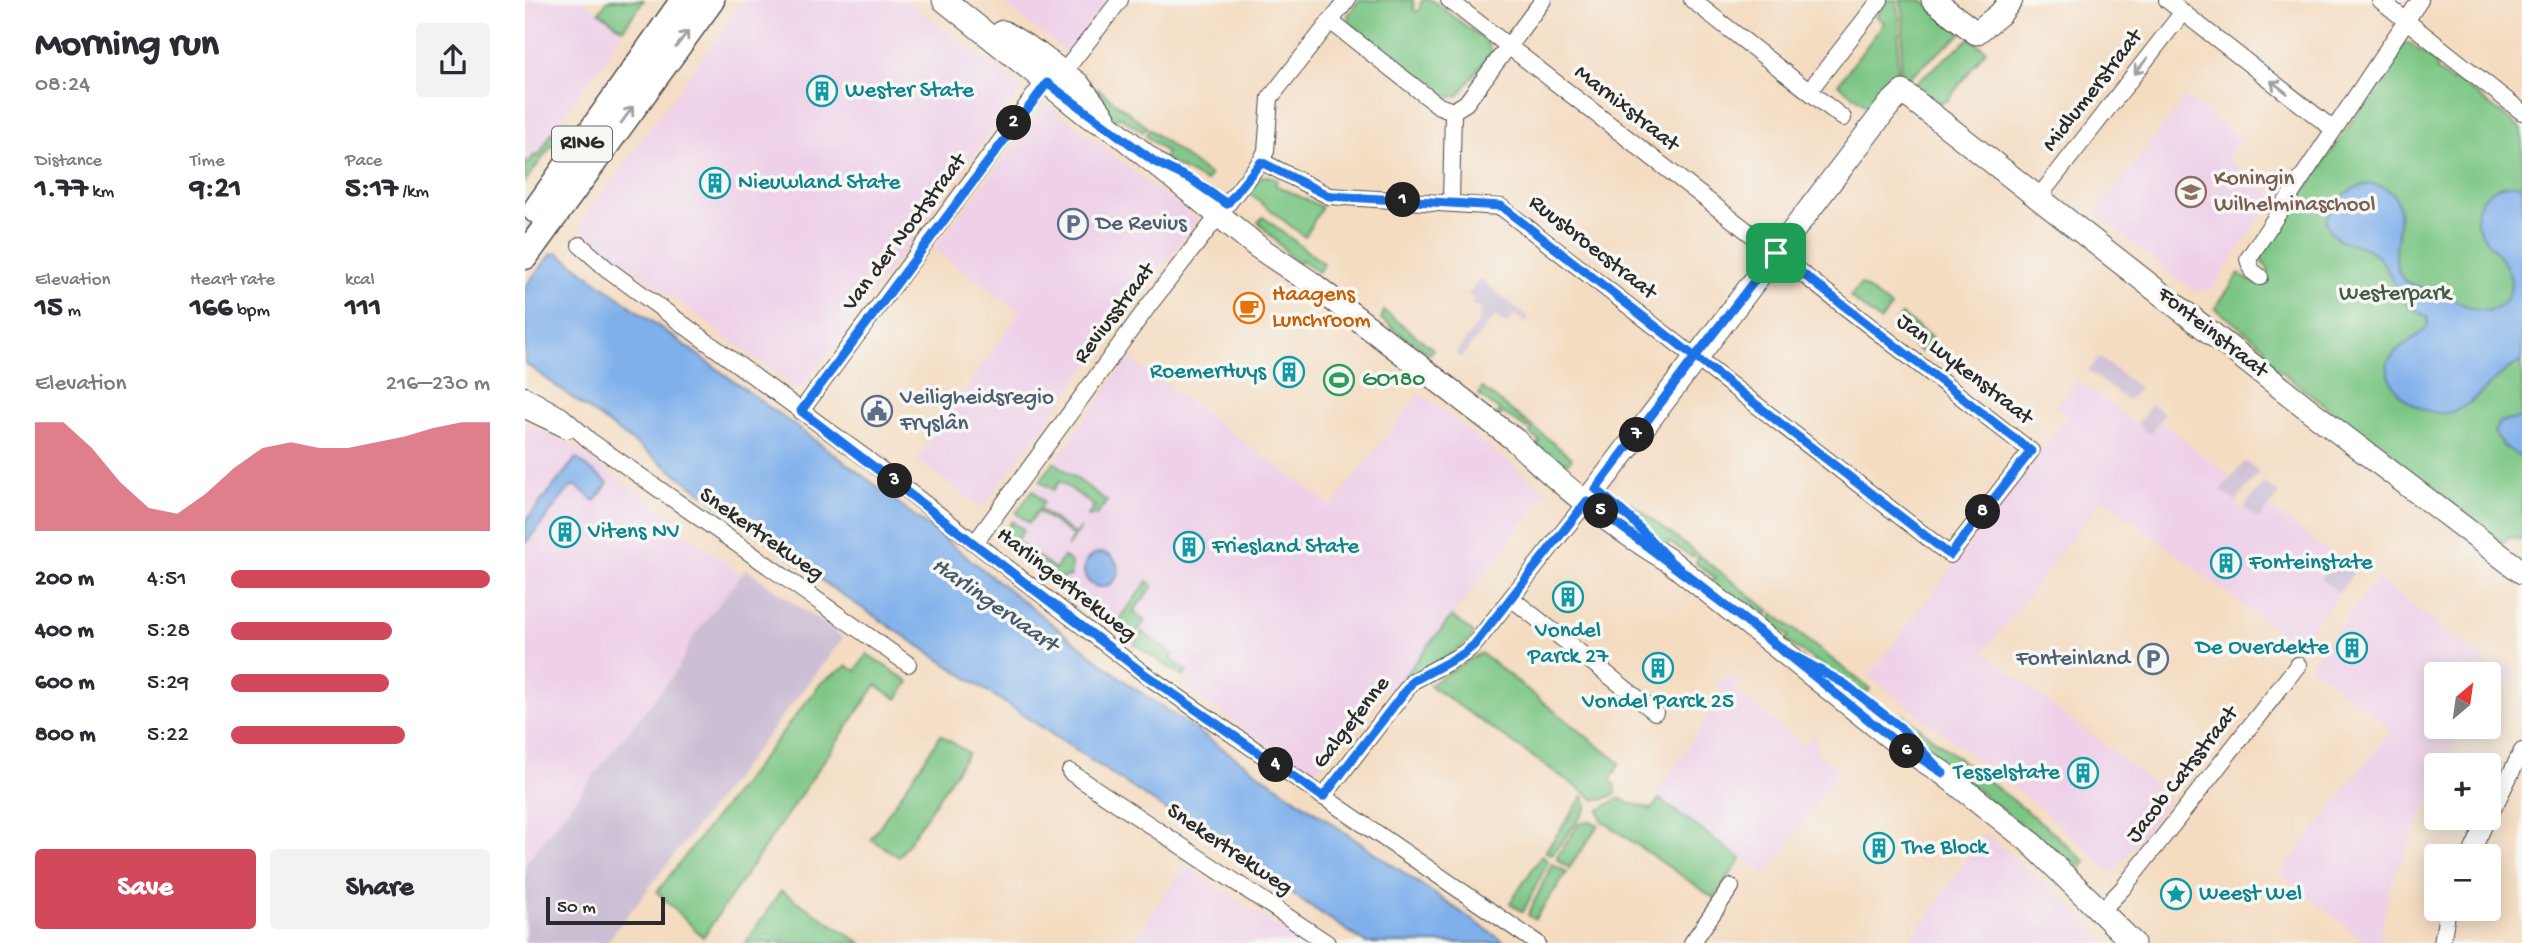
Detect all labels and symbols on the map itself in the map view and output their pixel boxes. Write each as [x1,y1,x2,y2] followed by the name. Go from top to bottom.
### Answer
[2037,23,2150,157] street label: Midlumerstraat
[675,30,689,49] one-way arrow
[2134,56,2149,75] one-way arrow
[1568,60,1685,159] street label: Marnixstraat
[805,74,839,108] building icon: Wester State
[845,78,975,105] place label: Wester State
[2271,80,2289,95] one-way arrow
[620,106,634,125] one-way arrow
[997,106,1031,140] pin: 2
[552,127,612,162] road number: RING
[836,148,974,318] street label: Van der Nootstraat
[698,166,732,200] building icon: Nieuwland State
[2214,166,2375,219] place label: Koningin Wilhelminaschool
[738,170,901,197] place label: Nieuwland State
[2174,175,2208,209] school or university icon: Koningin Wilhelminaschool
[1385,182,1421,218] pin: 1
[1523,190,1663,307] street label: Ruusbroecstraat
[1056,207,1090,241] parking icon: De Revius
[1094,211,1187,238] place label: De Revius
[1746,223,1806,283] pin
[1068,257,1163,370] street label: Reviusstraat
[2151,281,2274,385] street label: Fonteinstraat
[2339,281,2454,308] park label: Westerpark
[1272,282,1371,335] place label: Haagens Lunchroom
[1232,291,1266,325] cafe icon: Haagens Lunchroom
[1890,308,2039,433] street label: Jan Luykenstraat
[1272,355,1306,389] building icon: RoemerHuys
[1150,359,1267,386] place label: RoemerHuys
[1322,363,1356,397] sports icon: GO180
[1362,367,1425,394] place label: GO180
[899,385,1054,438] place label: Veiligheidsregio Fryslân
[860,394,894,428] public building icon: Veiligheidsregio Fryslân
[1619,418,1655,452] pin: 7
[877,463,913,498] pin: 3
[693,482,829,588] street label: Snekertrekweg
[1583,494,1619,528] pin: 5
[1965,494,2001,530] pin: 8
[548,515,582,549] building icon: Vitens NV
[587,519,680,546] place label: Vitens NV
[990,522,1142,648] street label: Harlingertrekweg
[1172,530,1206,564] building icon: Friesland State
[1211,534,1360,561] place label: Friesland State
[2209,546,2243,580] building icon: Fonteinstate
[2248,550,2374,577] place label: Fonteinstate
[925,552,1066,663] water label: Harlingervaart
[1551,580,1585,614] building icon: Vondel Parck 27
[1527,618,1609,671] place label: Vondel Parck 27
[2335,631,2369,665] building icon: De Overdekte
[2194,635,2330,662] place label: De Overdekte
[2136,642,2170,676] parking icon: Fonteinland
[2015,646,2132,673] place label: Fonteinland
[1641,651,1675,685] building icon: Vondel Parck 25
[2424,662,2501,738] north arrow
[1308,670,1397,775] street label: Galgefenne
[1581,689,1734,716] place label: Vondel Parck 25
[2121,700,2246,849] street label: Jacob Catsstraat
[1889,734,1925,768] pin: 6
[1259,748,1293,782] pin: 4
[2066,756,2100,790] building icon: Tesselstate
[1952,760,2061,787] place label: Tesselstate
[1161,798,1297,902] street label: Snekertrekweg
[1862,831,1896,865] building icon: The Block
[1900,835,1990,862] place label: The Block
[2159,877,2193,911] place icon: Weest Wel
[2199,881,2302,908] place label: Weest Wel
[546,894,665,926] scale bar

